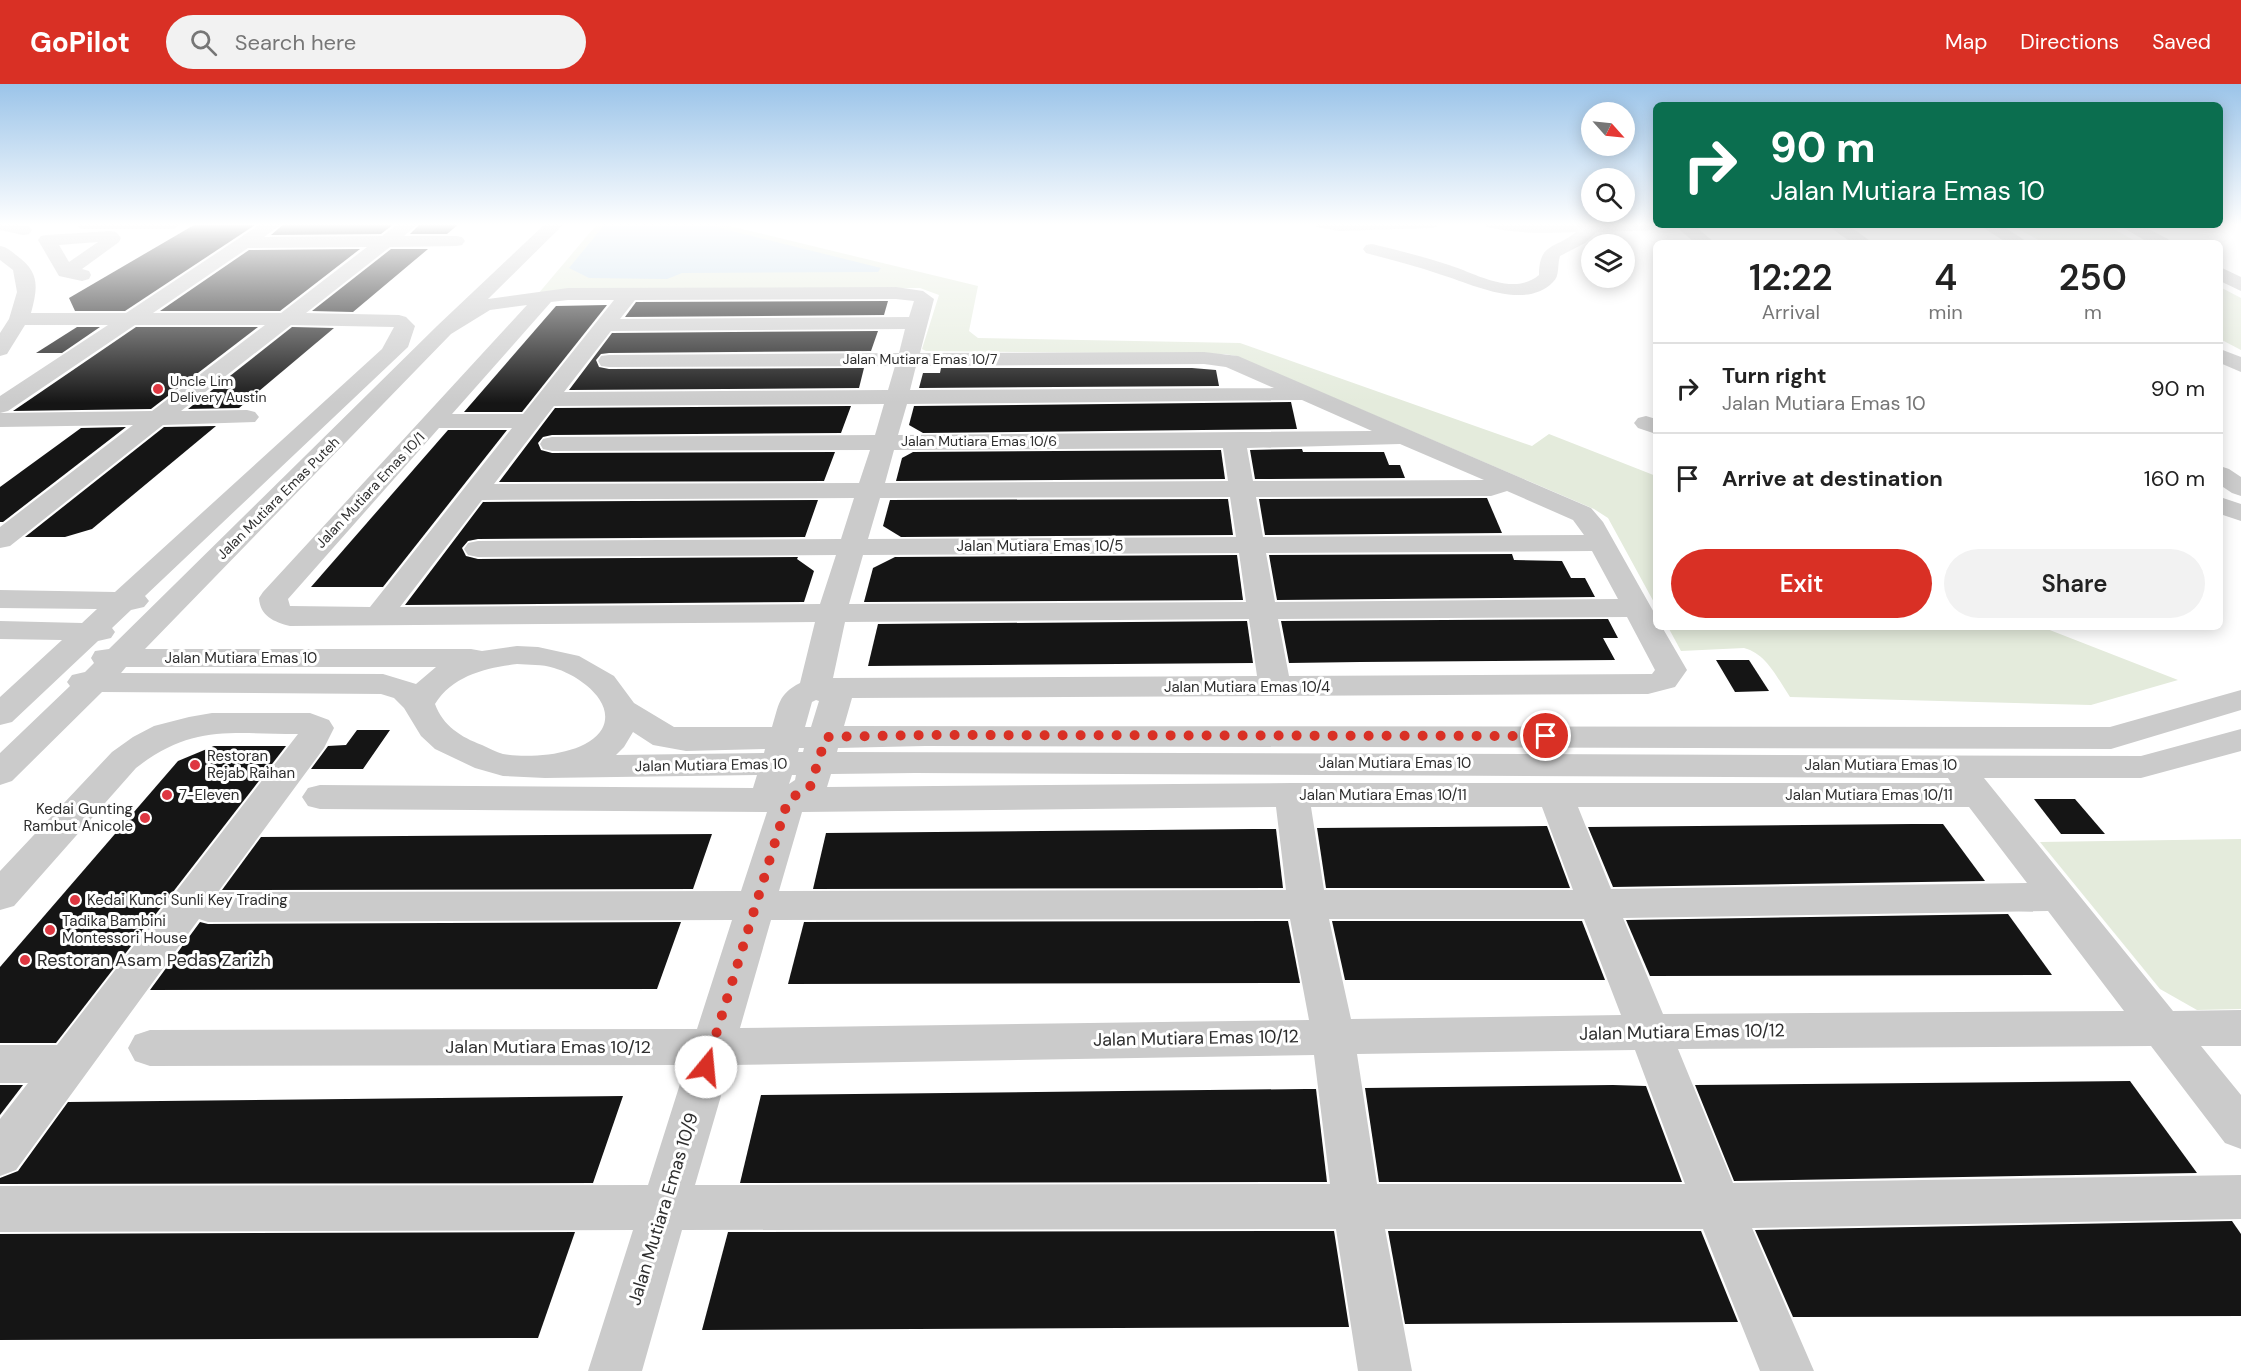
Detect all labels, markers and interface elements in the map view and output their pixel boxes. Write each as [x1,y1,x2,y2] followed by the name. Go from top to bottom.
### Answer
[166,15,586,69] search box
[30,24,130,61] text: GoPilot
[187,26,220,59] icon: search
[235,28,356,57] text: Search here
[1945,28,1987,56] text: Map
[2020,28,2119,56] text: Directions
[2152,28,2211,56] text: Saved
[1581,102,1635,156] north arrow
[1581,102,1635,288] map controls
[1770,120,1876,175] text: 90 m
[1671,126,1749,204] icon: right
[1581,168,1635,222] button: search
[1770,173,2045,208] text: Jalan Mutiara Emas 10
[1581,234,1635,288] button: layers
[1749,254,1833,301] text: 12:22
[1934,254,1957,301] text: 4
[2059,254,2127,301] text: 250
[1762,299,1820,325] text: Arrival
[1929,299,1963,325] text: min
[2084,299,2102,325] text: m
[842,350,998,368] street label: Jalan Mutiara Emas 10/7
[1722,361,1827,390] text: Turn right
[170,372,267,406] place label: Uncle Lim Delivery Austin
[1671,372,1704,405] icon: right
[2151,374,2205,403] text: 90 m
[151,382,165,396] marker: Uncle Lim Delivery Austin
[1722,390,1926,416] text: Jalan Mutiara Emas 10
[312,428,428,552] street label: Jalan Mutiara Emas 10/1
[901,432,1057,450] street label: Jalan Mutiara Emas 10/6
[213,433,343,563] street label: Jalan Mutiara Emas Puteh
[1671,462,1704,495] icon: arrive
[1722,464,1943,493] text: Arrive at destination
[2144,464,2205,493] text: 160 m
[957,536,1123,556] street label: Jalan Mutiara Emas 10/5
[1671,549,1932,618] button: Exit
[1944,549,2205,618] button: Share
[165,648,317,668] street label: Jalan Mutiara Emas 10
[1164,677,1330,697] street label: Jalan Mutiara Emas 10/4
[1520,710,1571,761] pin
[1529,719,1562,752] icon: arrive
[207,746,295,783] place label: Restoran Rejab Raihan
[1319,753,1471,773] street label: Jalan Mutiara Emas 10
[634,754,788,776] street label: Jalan Mutiara Emas 10
[1805,755,1957,775] street label: Jalan Mutiara Emas 10
[188,758,202,772] marker: Restoran Rejab Raihan
[179,785,239,805] place label: 7-Eleven
[1299,785,1467,805] street label: Jalan Mutiara Emas 10/11
[1785,785,1953,805] street label: Jalan Mutiara Emas 10/11
[160,788,174,802] marker: 7-Eleven
[23,799,133,836] place label: Kedai Gunting Rambut Anicole
[138,811,152,825] marker: Kedai Gunting Rambut Anicole
[87,890,288,910] place label: Kedai Kunci Sunli Key Trading
[68,893,82,907] marker: Kedai Kunci Sunli Key Trading
[62,911,187,948] place label: Tadika Bambini Montessori House
[43,923,57,937] marker: Tadika Bambini Montessori House
[37,948,271,972] place label: Restoran Asam Pedas Zarizh
[18,953,32,967] marker: Restoran Asam Pedas Zarizh
[1579,1018,1785,1046] street label: Jalan Mutiara Emas 10/12
[1093,1024,1299,1052] street label: Jalan Mutiara Emas 10/12
[445,1035,651,1059] street label: Jalan Mutiara Emas 10/12
[674,1035,738,1099] position arrow
[622,1110,704,1308] street label: Jalan Mutiara Emas 10/9

